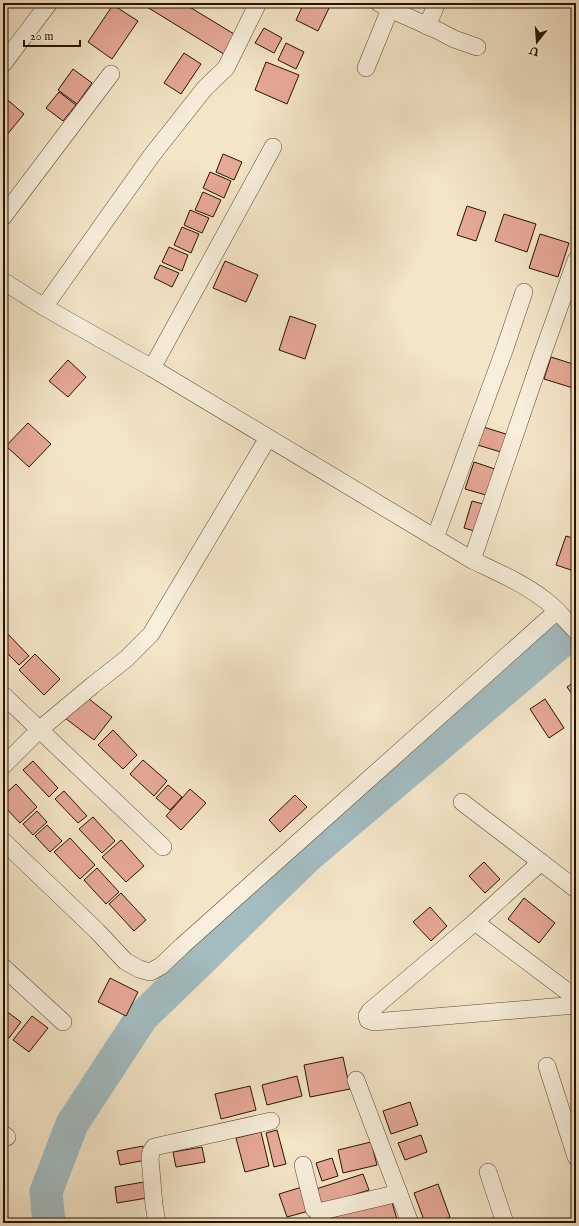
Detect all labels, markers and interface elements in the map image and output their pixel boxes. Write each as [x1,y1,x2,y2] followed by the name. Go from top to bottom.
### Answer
[24,22,80,48] scale bar
[517,22,557,62] north arrow
[30,29,53,44] text: 20 m
[527,42,542,59] text: U

